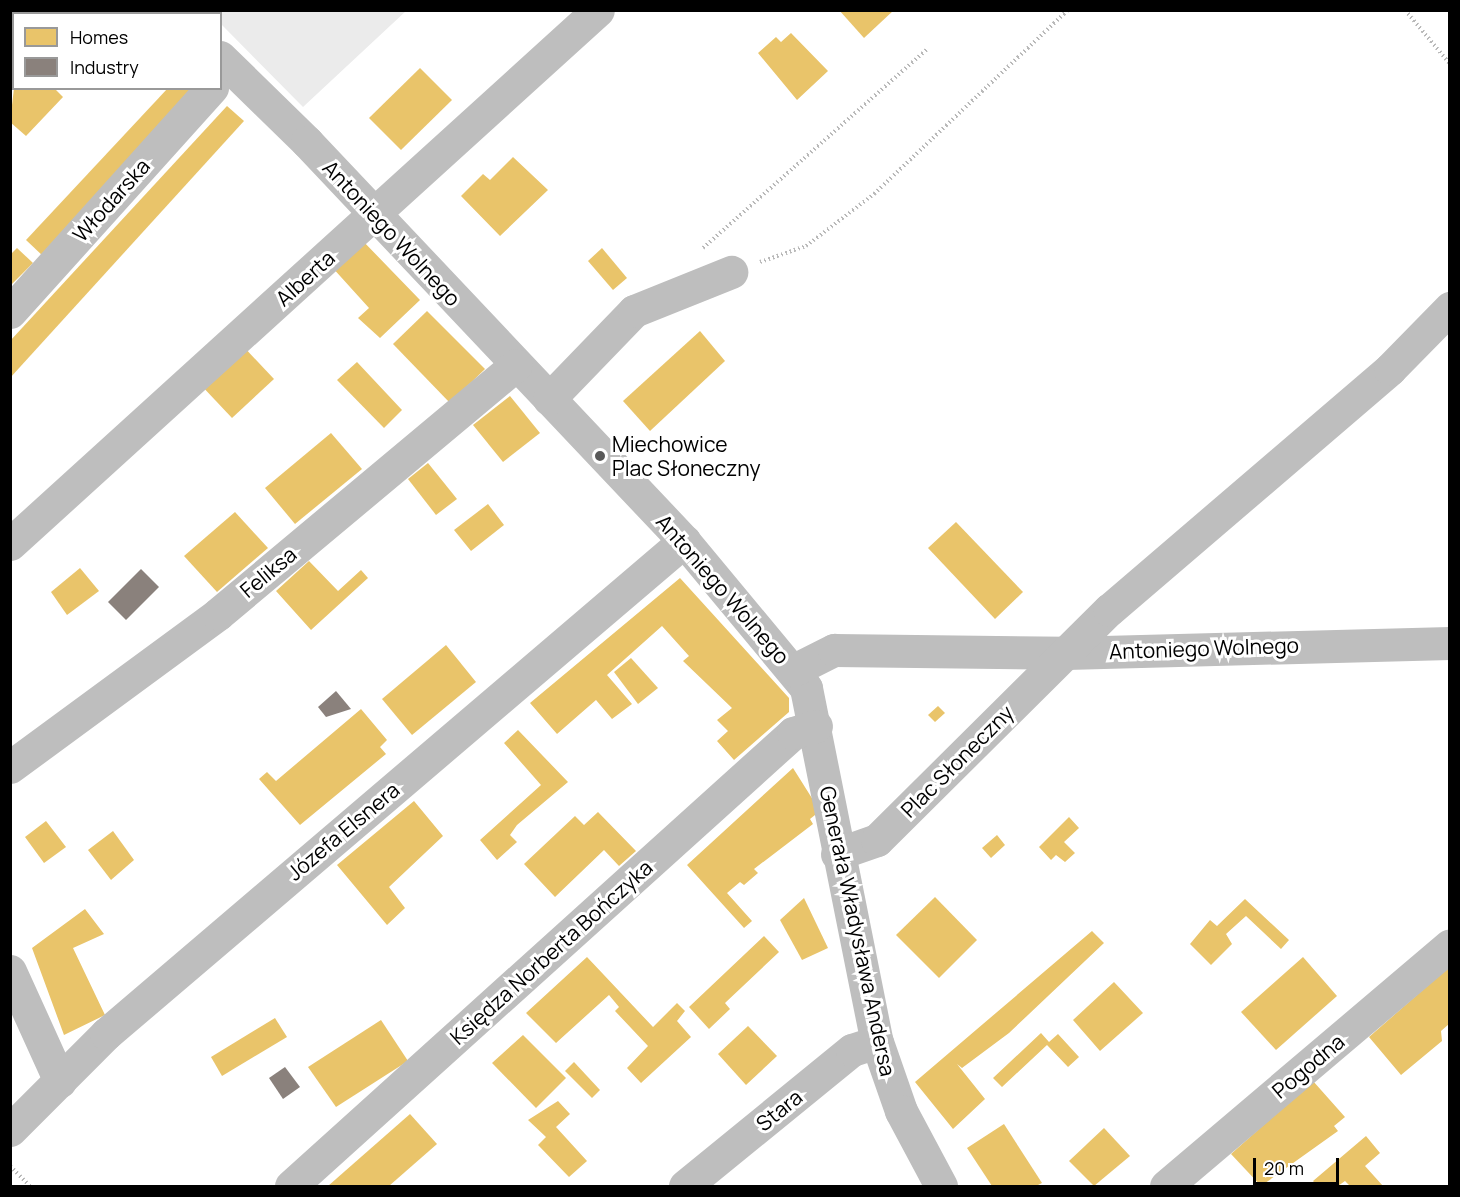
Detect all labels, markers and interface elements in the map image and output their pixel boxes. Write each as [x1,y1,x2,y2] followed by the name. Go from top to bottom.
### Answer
[12,12,222,90] legend
[70,25,128,49] text: Homes
[70,55,139,79] text: Industry
[67,153,155,247] street label: Włodarska
[318,155,466,311] street label: Antoniego Wolnego
[270,245,340,311] street label: Alberta
[612,431,760,481] place label: Miechowice Plac Słoneczny
[593,449,607,463] marker: Miechowice Plac Słoneczny
[651,509,795,669] street label: Antoniego Wolnego
[235,541,301,603] street label: Feliksa
[1109,632,1299,664] street label: Antoniego Wolnego
[896,700,1018,822] street label: Plac Słoneczny
[282,777,404,885] street label: Józefa Elsnera
[815,784,901,1078] street label: Generała Władysława Andersa
[445,855,657,1049] street label: Księdza Norberta Bończyka
[1267,1029,1349,1103] street label: Pogodna
[751,1084,807,1136] street label: Stara
[1256,1146,1342,1184] scale bar
[1264,1156,1304,1180] text: 20 m

